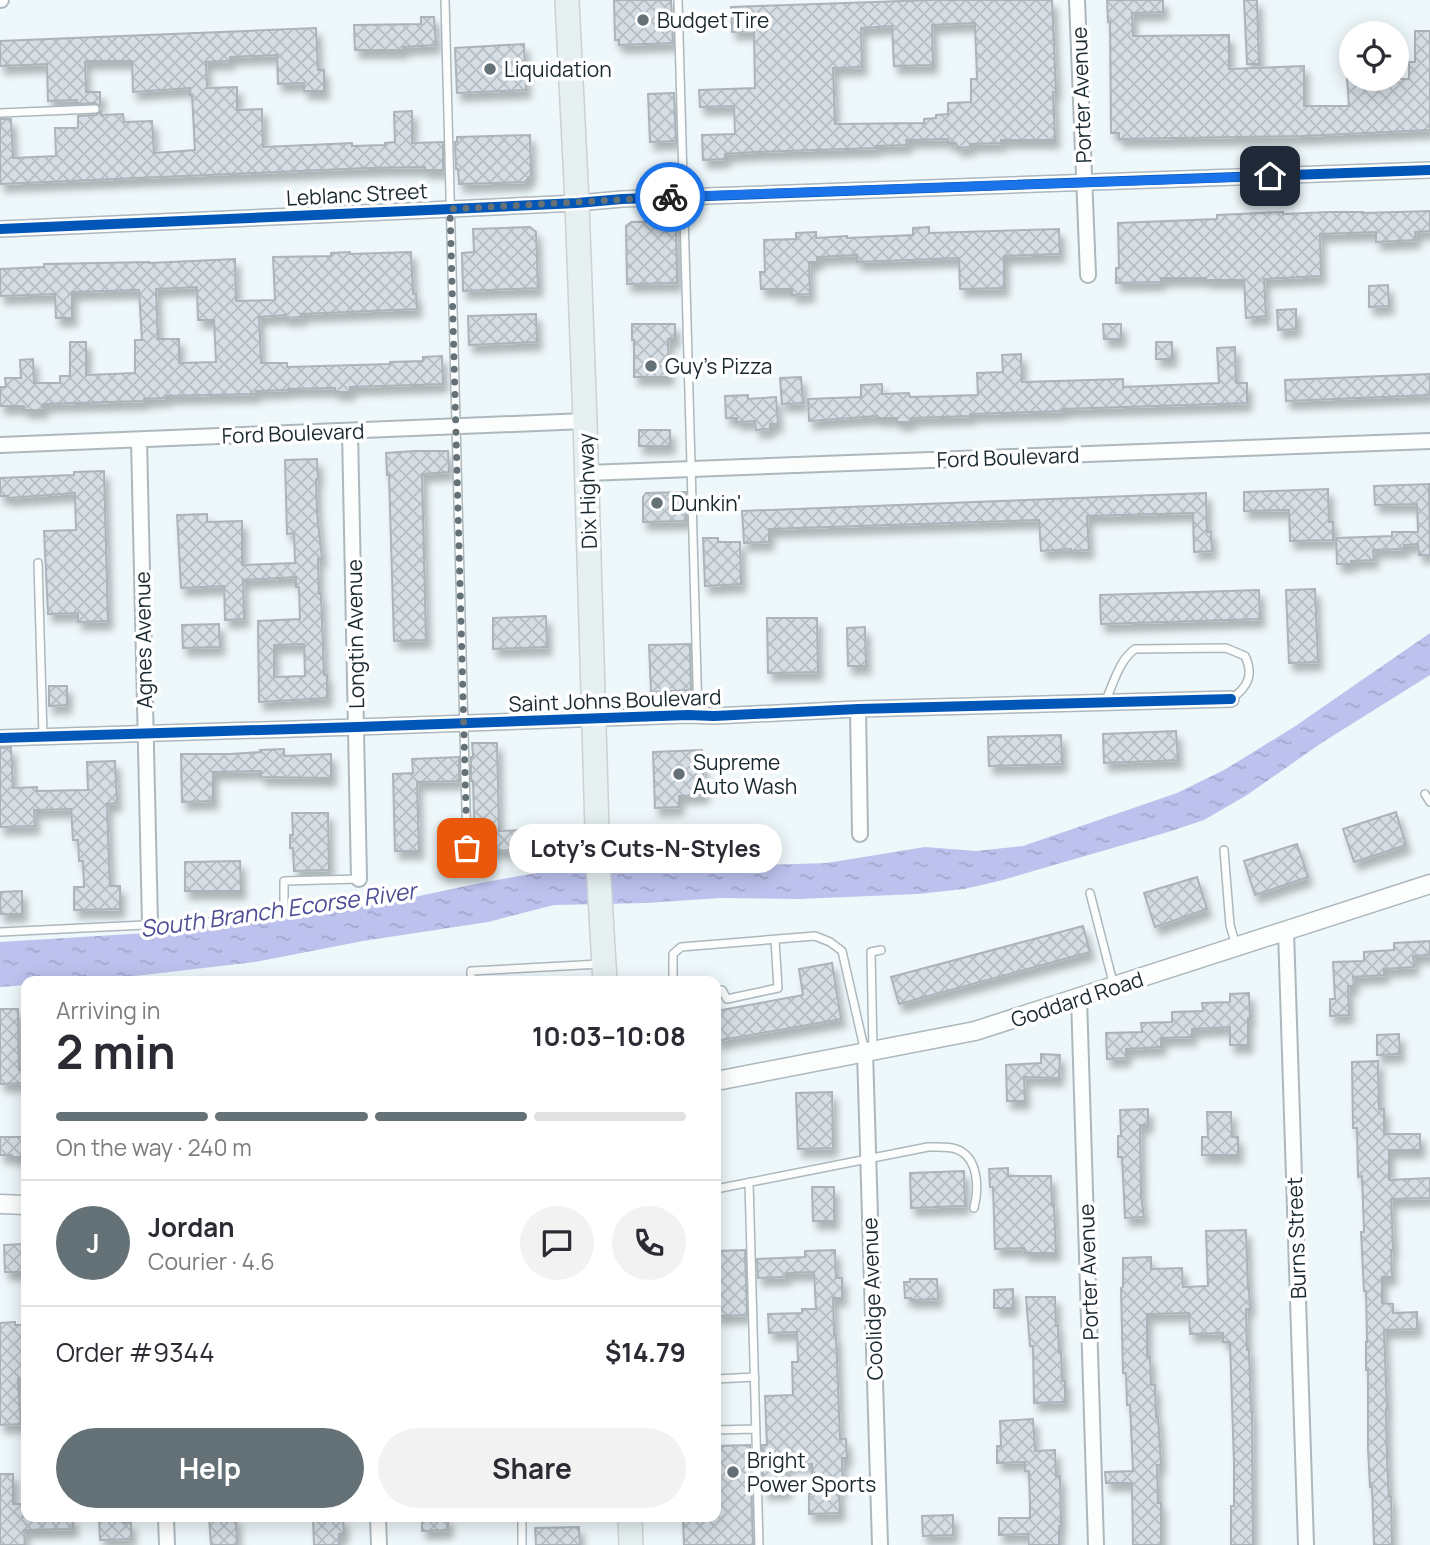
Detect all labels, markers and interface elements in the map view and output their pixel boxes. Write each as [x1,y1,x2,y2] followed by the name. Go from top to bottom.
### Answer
[657,6,769,34] place label: Budget Tire
[635,12,651,28] marker: Budget Tire
[1339,21,1409,91] map controls
[1339,21,1409,91] button: locate
[1065,26,1097,164] street label: Porter Avenue
[504,55,612,83] place label: Liquidation
[482,61,498,77] marker: Liquidation
[1240,146,1300,206] pin
[1251,157,1289,195] icon: home
[635,162,705,232] courier
[285,176,429,212] street label: Leblanc Street
[651,178,689,216] icon: bike
[665,352,772,380] place label: Guy's Pizza
[643,358,659,374] marker: Guy's Pizza
[221,417,365,449] street label: Ford Boulevard
[571,433,603,549] street label: Dix Highway
[936,441,1080,473] street label: Ford Boulevard
[671,489,742,517] place label: Dunkin'
[649,495,665,511] marker: Dunkin'
[340,559,370,709] street label: Longtin Avenue
[128,571,158,709] street label: Agnes Avenue
[508,682,722,718] street label: Saint Johns Boulevard
[693,748,797,800] place label: Supreme Auto Wash
[671,766,687,782] marker: Supreme Auto Wash
[437,818,497,878] pin
[509,824,782,872] callout: Loty's Cuts-N-Styles
[448,829,486,867] icon: bag
[530,832,761,864] text: Loty's Cuts-N-Styles
[138,873,421,944] water label: South Branch Ecorse River
[1007,964,1147,1034] street label: Goddard Road
[56,994,161,1026] text: Arriving in
[532,1018,686,1054] text: 10:03–10:08
[56,1020,176,1083] text: 2 min
[56,1131,252,1163] text: On the way · 240 m
[1280,1176,1312,1300] street label: Burns Street
[1072,1203,1104,1341] street label: Porter Avenue
[520,1206,594,1280] button: chat
[612,1206,686,1280] button: phone
[148,1209,234,1245] text: Jordan
[855,1217,889,1381] street label: Coolidge Avenue
[86,1225,100,1261] text: J
[148,1245,275,1277] text: Courier · 4.6
[56,1334,214,1370] text: Order #9344
[605,1334,686,1370] text: $14.79
[56,1428,364,1508] button: Help
[378,1428,686,1508] button: Share
[747,1446,876,1498] place label: Bright Power Sports
[725,1464,741,1480] marker: Bright Power Sports

